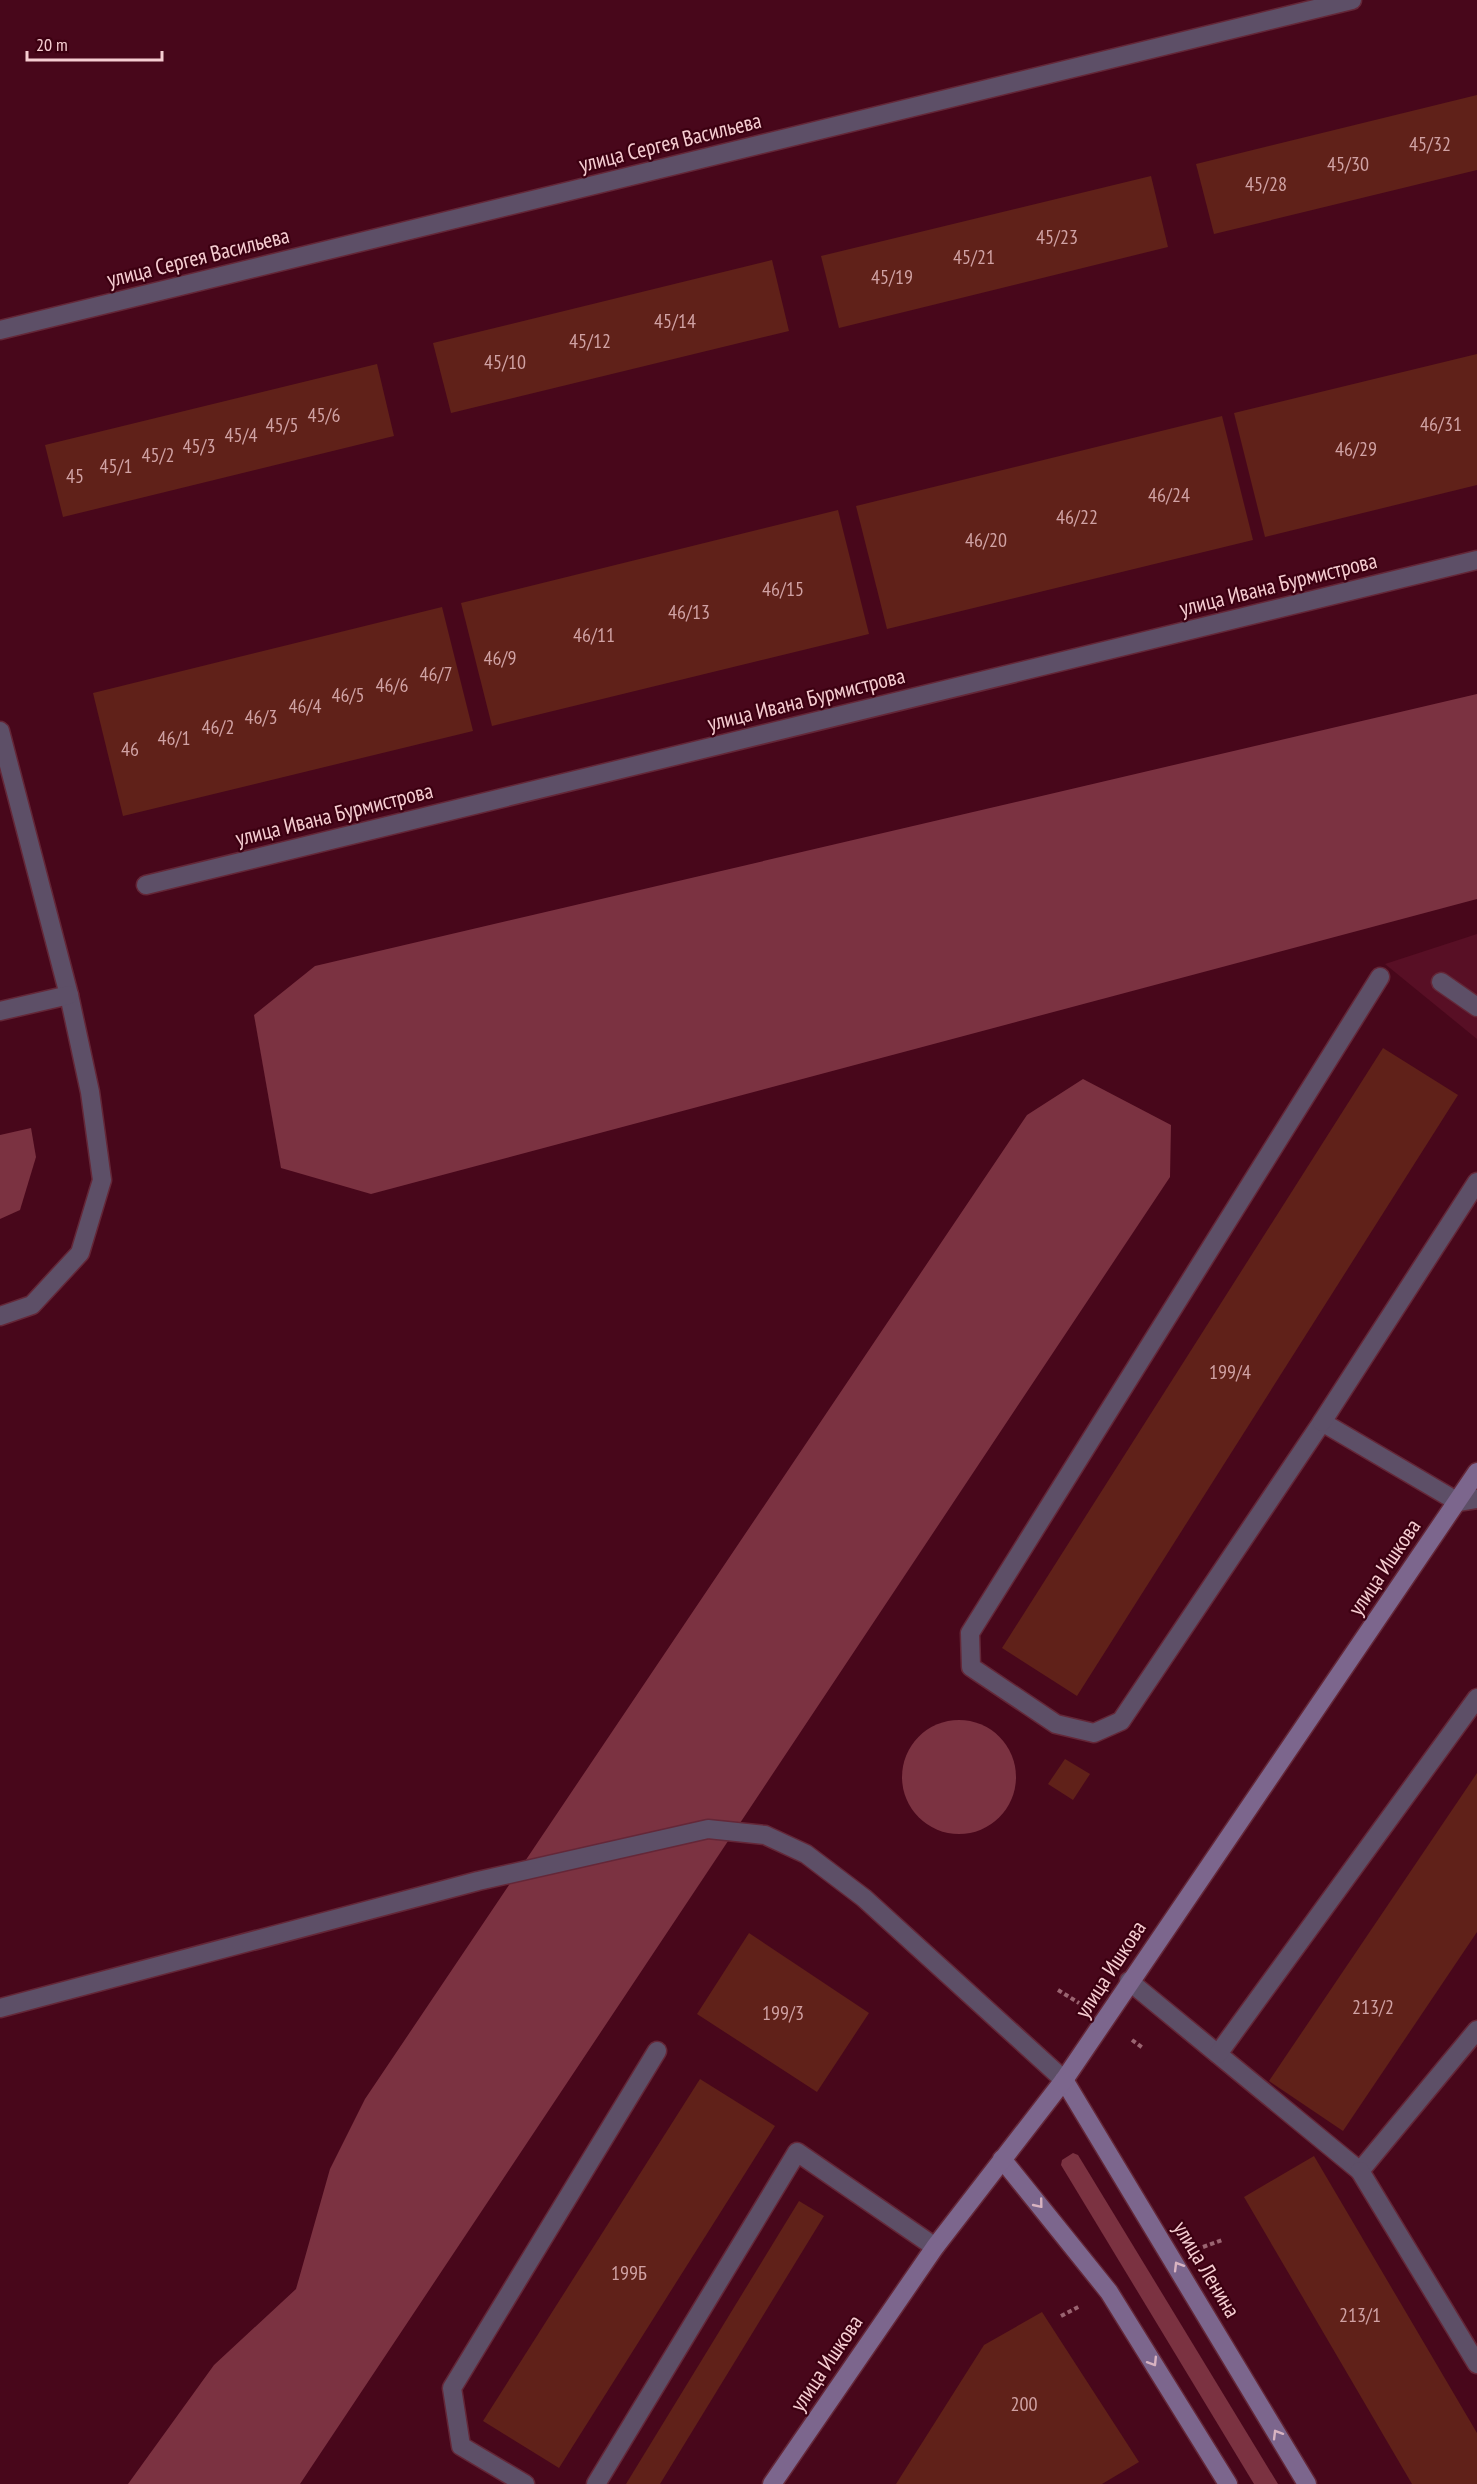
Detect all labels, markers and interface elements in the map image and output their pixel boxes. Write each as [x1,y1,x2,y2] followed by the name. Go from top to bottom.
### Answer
[27,24,162,62] scale bar
[36,33,68,56] text: 20 m
[576,106,764,178] street label: улица Сергея Васильева
[1409,131,1451,157] house number: 45/32
[1327,151,1369,177] house number: 45/30
[1245,171,1287,197] house number: 45/28
[104,221,292,293] street label: улица Сергея Васильева
[1036,224,1078,250] house number: 45/23
[953,244,995,270] house number: 45/21
[871,264,913,290] house number: 45/19
[654,308,696,334] house number: 45/14
[569,328,611,354] house number: 45/12
[484,349,526,375] house number: 45/10
[308,402,340,428] house number: 45/6
[1420,411,1462,437] house number: 46/31
[266,412,298,438] house number: 45/5
[225,422,257,448] house number: 45/4
[183,433,215,459] house number: 45/3
[1335,436,1377,462] house number: 46/29
[142,442,174,468] house number: 45/2
[100,453,132,479] house number: 45/1
[66,463,84,489] house number: 45
[1148,482,1190,508] house number: 46/24
[1056,504,1098,530] house number: 46/22
[965,527,1007,553] house number: 46/20
[1176,546,1380,622] street label: улица Ивана Бурмистрова
[762,576,804,602] house number: 46/15
[668,599,710,625] house number: 46/13
[573,622,615,648] house number: 46/11
[484,645,516,671] house number: 46/9
[420,661,452,687] house number: 46/7
[704,661,908,737] street label: улица Ивана Бурмистрова
[376,672,408,698] house number: 46/6
[332,682,364,708] house number: 46/5
[289,693,321,719] house number: 46/4
[245,704,277,730] house number: 46/3
[202,714,234,740] house number: 46/2
[158,725,190,751] house number: 46/1
[121,736,139,762] house number: 46
[232,776,436,852] street label: улица Ивана Бурмистрова
[1209,1359,1251,1385] house number: 199/4
[1342,1513,1426,1621] street label: улица Ишкова
[1068,1915,1152,2023] street label: улица Ишкова
[1352,1994,1394,2020] house number: 213/2
[762,2000,804,2026] house number: 199/3
[1031,2197,1042,2208] one-way arrow
[1167,2216,1247,2322] street label: улица Ленина
[611,2260,647,2286] house number: 199Б
[1173,2262,1185,2272] one-way arrow
[1339,2302,1381,2328] house number: 213/1
[784,2309,868,2417] street label: улица Ишкова
[1145,2356,1157,2366] one-way arrow
[1011,2391,1038,2417] house number: 200
[1273,2430,1285,2440] one-way arrow

